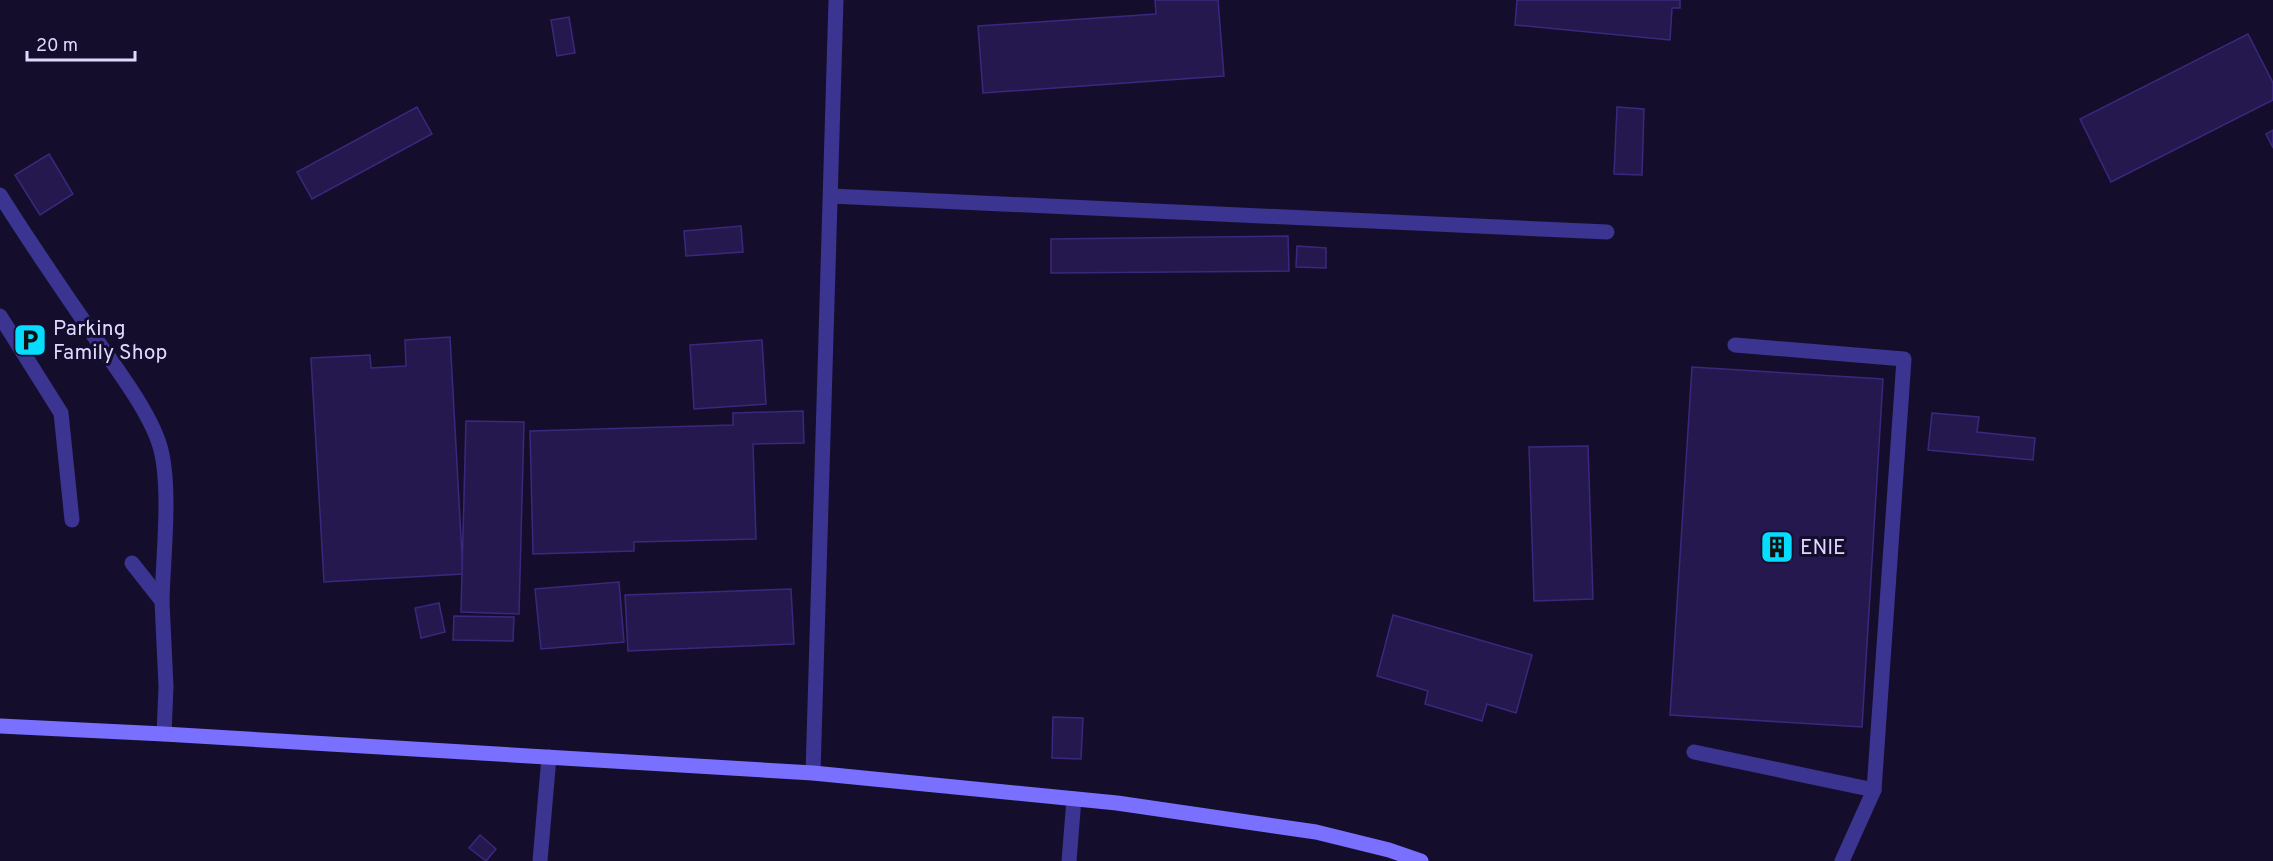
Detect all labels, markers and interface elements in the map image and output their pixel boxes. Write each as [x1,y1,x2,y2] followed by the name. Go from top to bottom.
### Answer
[27,24,135,62] scale bar
[36,35,78,58] text: 20 m
[53,316,167,367] place label: Parking Family Shop
[12,322,48,358] parking icon: Parking Family Shop
[1759,529,1795,565] building icon: ENIE
[1800,535,1846,562] place label: ENIE

